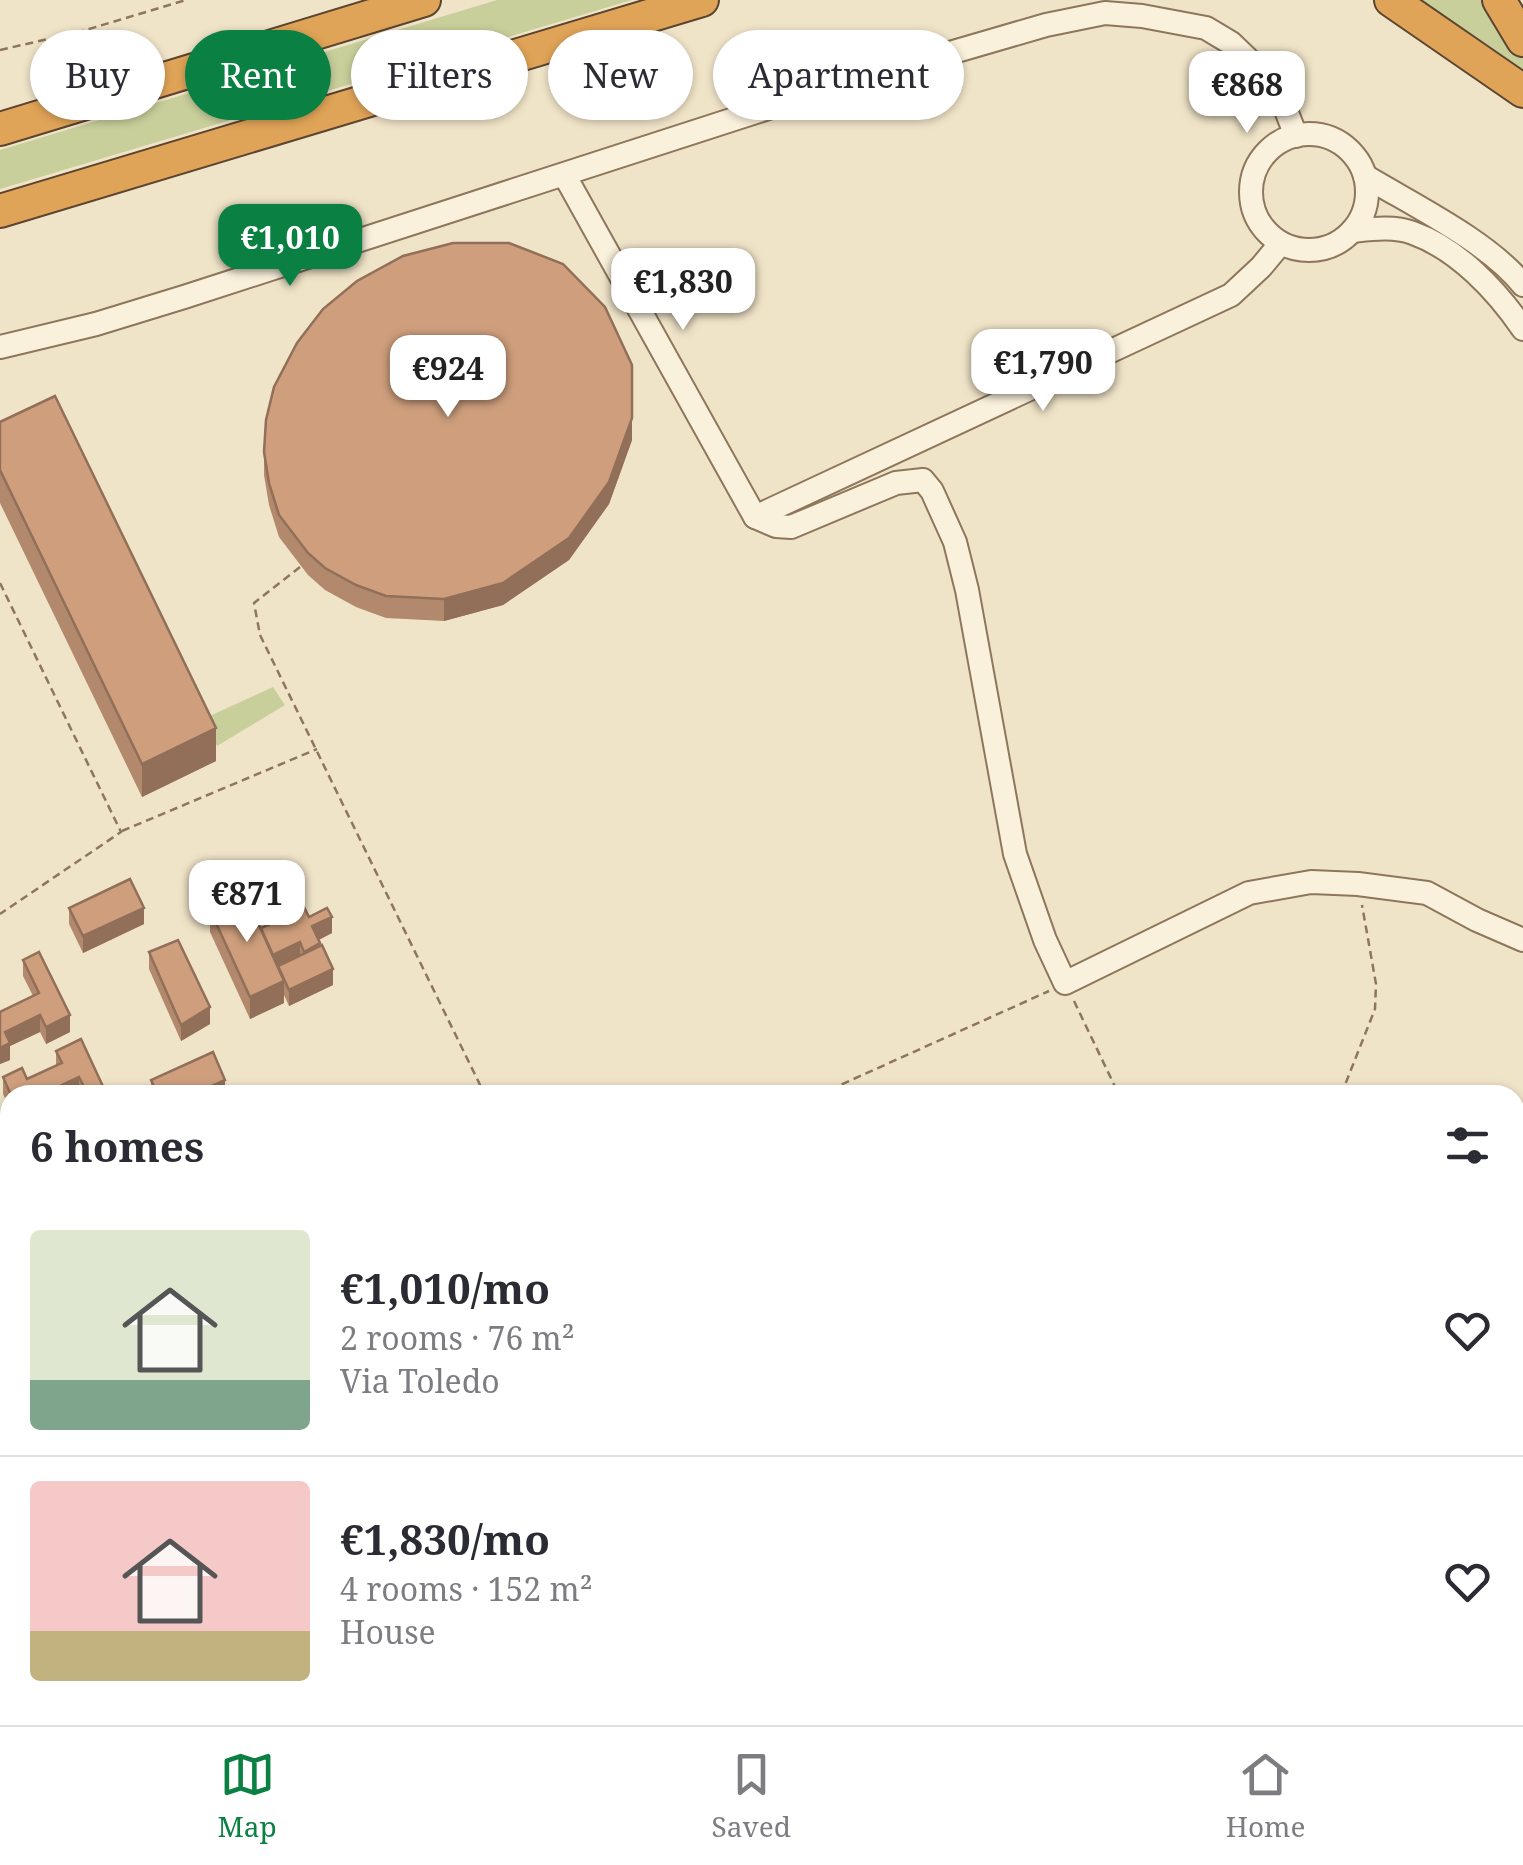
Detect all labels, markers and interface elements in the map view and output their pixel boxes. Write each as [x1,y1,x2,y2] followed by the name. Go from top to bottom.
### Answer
[30,30,165,120] chip: Buy
[185,30,331,120] chip: Rent
[351,30,528,120] chip: Filters
[548,30,693,120] chip: New
[713,30,964,120] chip: Apartment
[1188,51,1306,136] pin: €868
[1211,62,1283,105] text: €868
[209,204,371,289] pin: €1,010
[240,215,340,258] text: €1,010
[602,248,764,333] pin: €1,830
[633,259,733,302] text: €1,830
[962,329,1124,414] pin: €1,790
[389,335,507,420] pin: €924
[993,340,1093,383] text: €1,790
[412,346,484,389] text: €924
[188,860,306,945] pin: €871
[211,871,283,914] text: €871
[30,1117,204,1174] text: 6 homes
[1440,1118,1495,1173] icon: filters
[340,1259,550,1316] text: €1,010/mo
[110,1270,230,1390] icon: home
[1440,1303,1495,1358] icon: heart
[340,1316,575,1359] text: 2 rooms · 76 m²
[340,1359,500,1402] text: Via Toledo
[340,1510,550,1567] text: €1,830/mo
[110,1521,230,1641] icon: home
[1440,1554,1495,1609] icon: heart
[340,1567,593,1610] text: 4 rooms · 152 m²
[340,1610,436,1653] text: House
[217,1747,277,1845] tab: Map
[712,1747,791,1845] tab: Saved
[1226,1747,1306,1845] tab: Home

